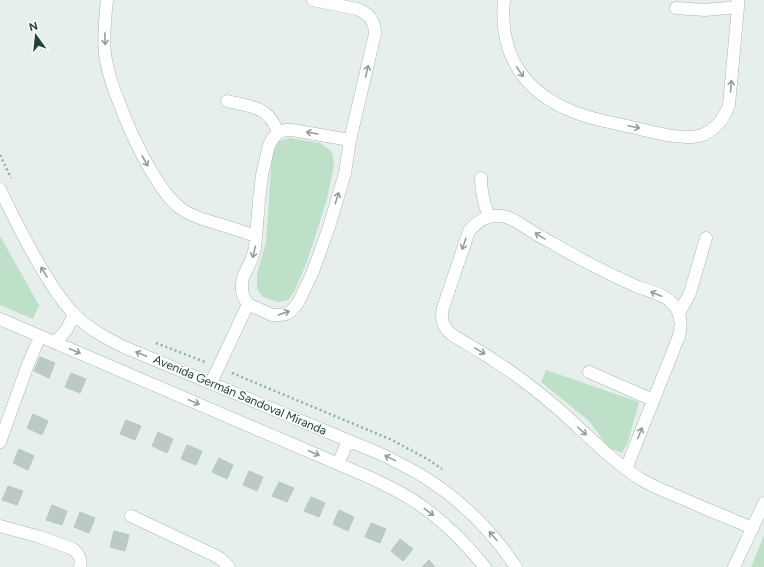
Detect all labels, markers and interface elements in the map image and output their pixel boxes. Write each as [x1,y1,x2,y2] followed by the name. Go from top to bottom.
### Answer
[16,16,56,56] north arrow
[28,19,39,34] text: N
[101,32,108,45] one-way arrow
[363,65,371,78] one-way arrow
[516,66,524,77] one-way arrow
[728,80,735,93] one-way arrow
[627,124,640,132] one-way arrow
[306,129,319,137] one-way arrow
[142,155,150,167] one-way arrow
[334,191,341,204] one-way arrow
[535,232,546,240] one-way arrow
[460,238,468,250] one-way arrow
[249,245,257,258] one-way arrow
[39,266,47,278] one-way arrow
[651,290,663,297] one-way arrow
[278,309,291,316] one-way arrow
[68,348,80,355] one-way arrow
[474,348,486,356] one-way arrow
[135,350,147,357] one-way arrow
[151,352,329,438] street label: Avenida Germán Sandoval Miranda
[188,399,200,406] one-way arrow
[577,426,588,435] one-way arrow
[637,427,644,439] one-way arrow
[307,450,319,457] one-way arrow
[384,454,396,461] one-way arrow
[424,507,435,516] one-way arrow
[488,531,497,541] one-way arrow

